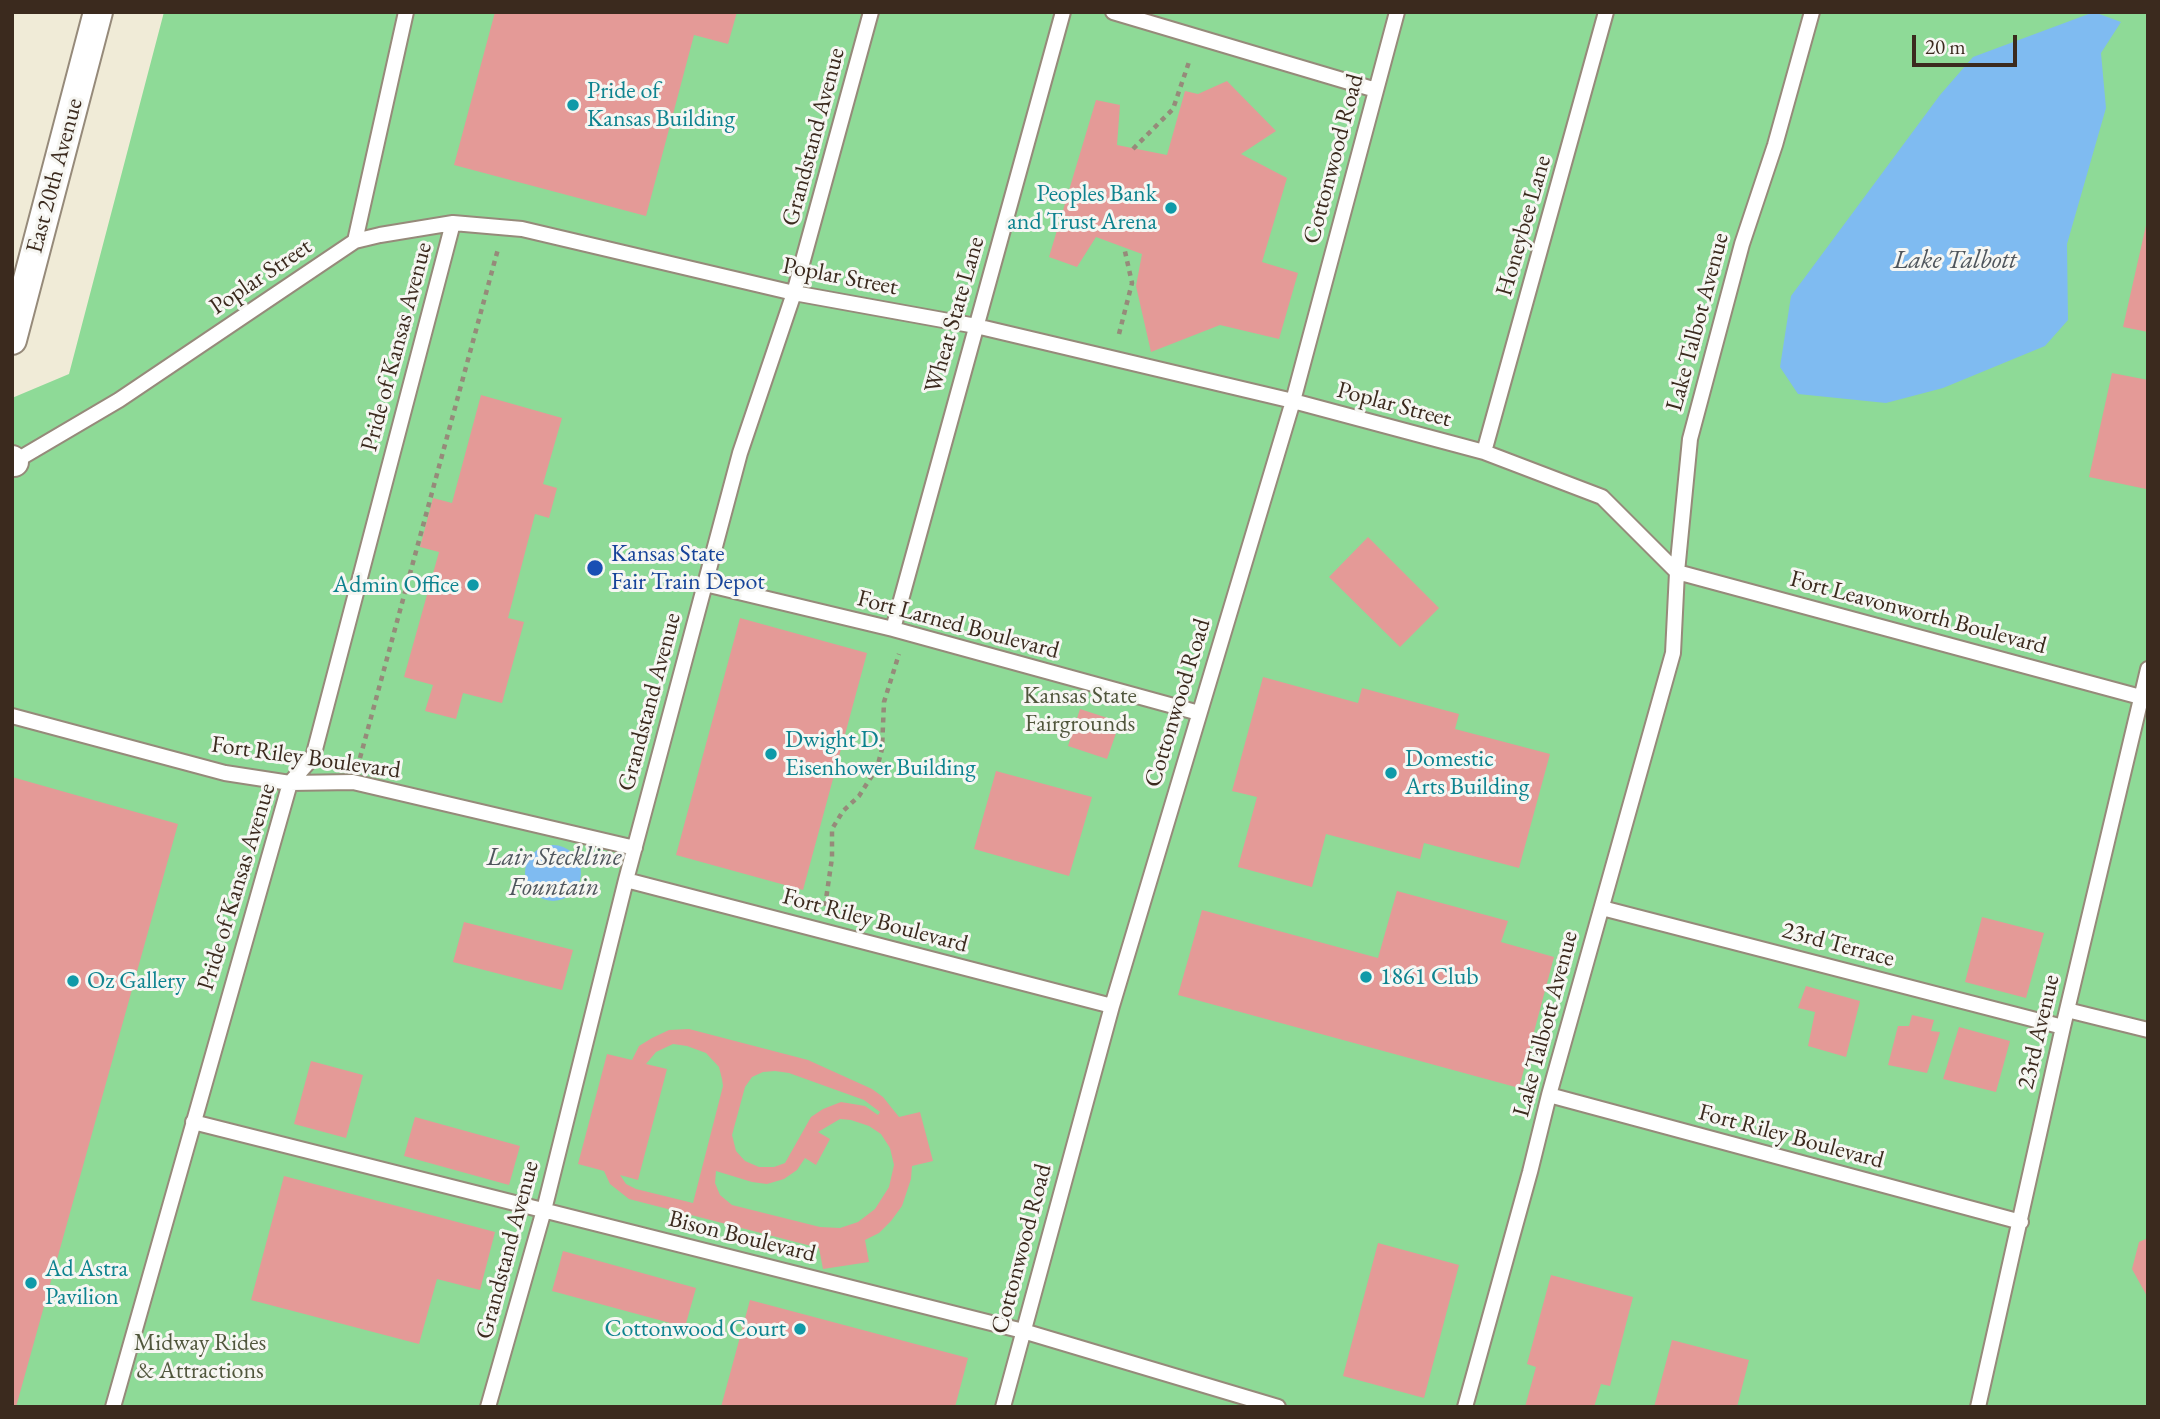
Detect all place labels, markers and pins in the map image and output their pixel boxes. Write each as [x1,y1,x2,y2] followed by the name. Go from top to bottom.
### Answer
[587,77,735,133] place label: Pride of Kansas Building
[565,97,581,113] marker: Pride of Kansas Building
[1007,180,1157,236] place label: Peoples Bank and Trust Arena
[1163,200,1179,216] marker: Peoples Bank and Trust Arena
[611,540,765,596] place label: Kansas State Fair Train Depot
[585,558,605,578] marker: Kansas State Fair Train Depot
[333,571,459,599] place label: Admin Office
[465,577,481,593] marker: Admin Office
[785,726,976,782] place label: Dwight D. Eisenhower Building
[1405,745,1529,801] place label: Domestic Arts Building
[763,746,779,762] marker: Dwight D. Eisenhower Building
[1383,765,1399,781] marker: Domestic Arts Building
[1380,963,1479,991] place label: 1861 Club
[87,967,186,995] place label: Oz Gallery
[1358,969,1374,985] marker: 1861 Club
[65,973,81,989] marker: Oz Gallery
[45,1255,128,1311] place label: Ad Astra Pavilion
[23,1275,39,1291] marker: Ad Astra Pavilion
[604,1315,786,1343] place label: Cottonwood Court
[792,1321,808,1337] marker: Cottonwood Court

